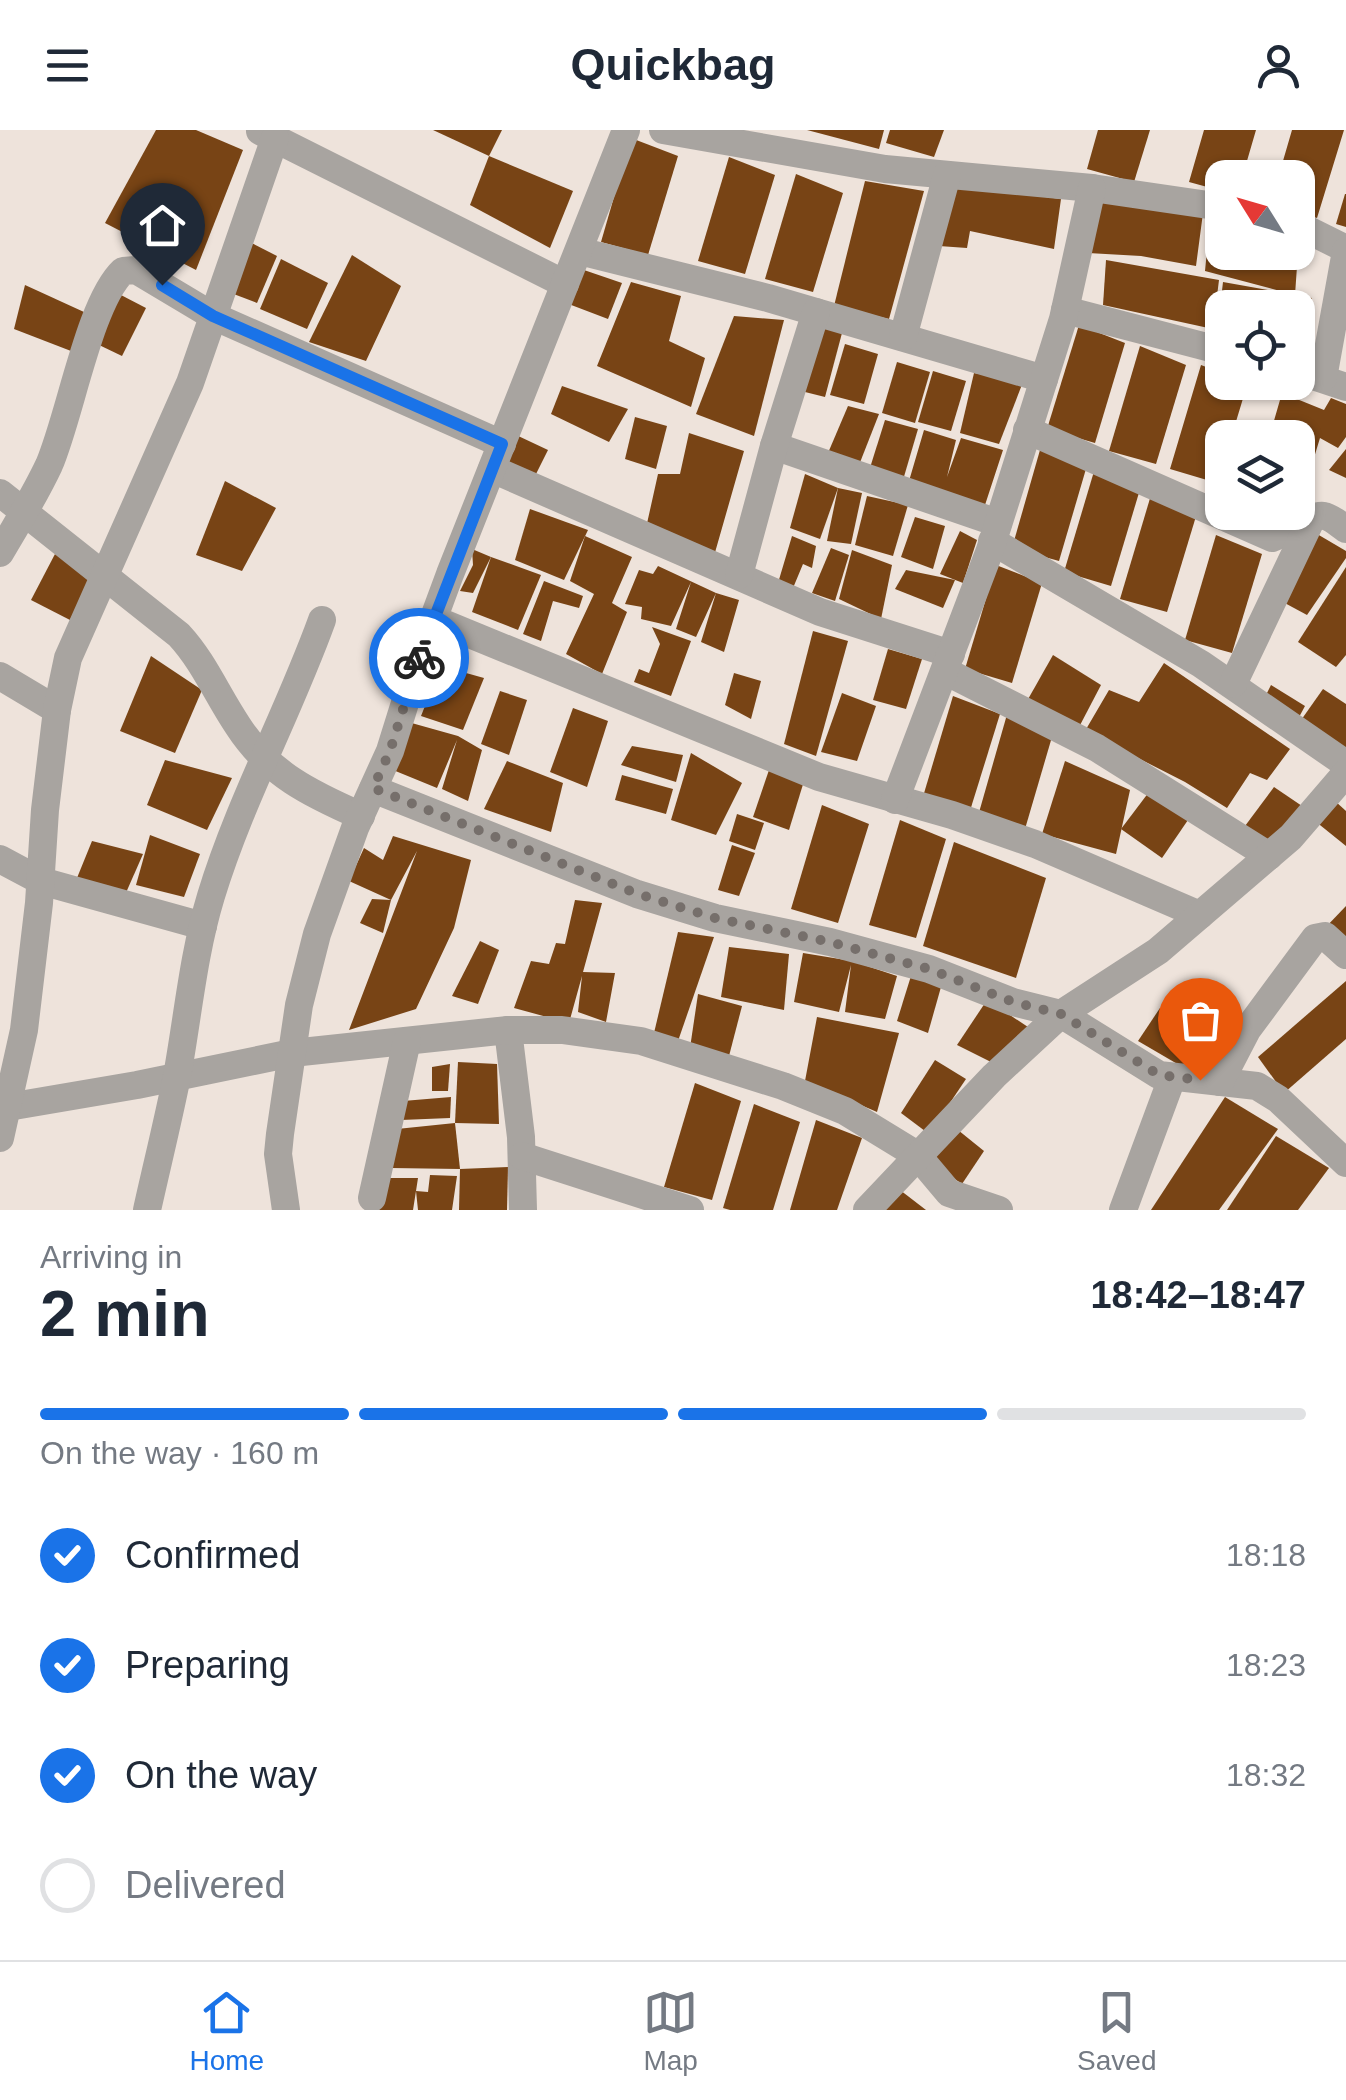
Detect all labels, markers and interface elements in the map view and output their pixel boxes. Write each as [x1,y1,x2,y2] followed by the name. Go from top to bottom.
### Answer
[40,38,95,93] icon: menu
[1251,38,1306,93] icon: person
[570,39,776,90] text: Quickbag
[1205,160,1315,270] north arrow
[1205,160,1315,530] map controls
[120,183,205,286] pin
[135,198,190,253] icon: home
[1205,290,1315,400] button: locate
[1205,420,1315,530] button: layers
[369,608,469,708] courier
[392,631,447,686] icon: bike
[1158,978,1243,1081] pin
[1173,993,1228,1048] icon: bag
[40,1239,182,1275] text: Arriving in
[1090,1274,1306,1316] text: 18:42–18:47
[40,1277,210,1350] text: 2 min
[40,1435,319,1471] text: On the way · 160 m
[40,1528,95,1583] icon: check
[125,1534,300,1576] text: Confirmed
[1226,1537,1306,1573] text: 18:18
[40,1638,95,1693] icon: check
[125,1644,290,1686] text: Preparing
[1226,1647,1306,1683] text: 18:23
[40,1748,95,1803] icon: check
[125,1754,317,1796] text: On the way
[1226,1757,1306,1793] text: 18:32
[125,1864,286,1906] text: Delivered
[189,1985,264,2077] tab: Home
[643,1985,698,2077] tab: Map
[1077,1985,1156,2077] tab: Saved

